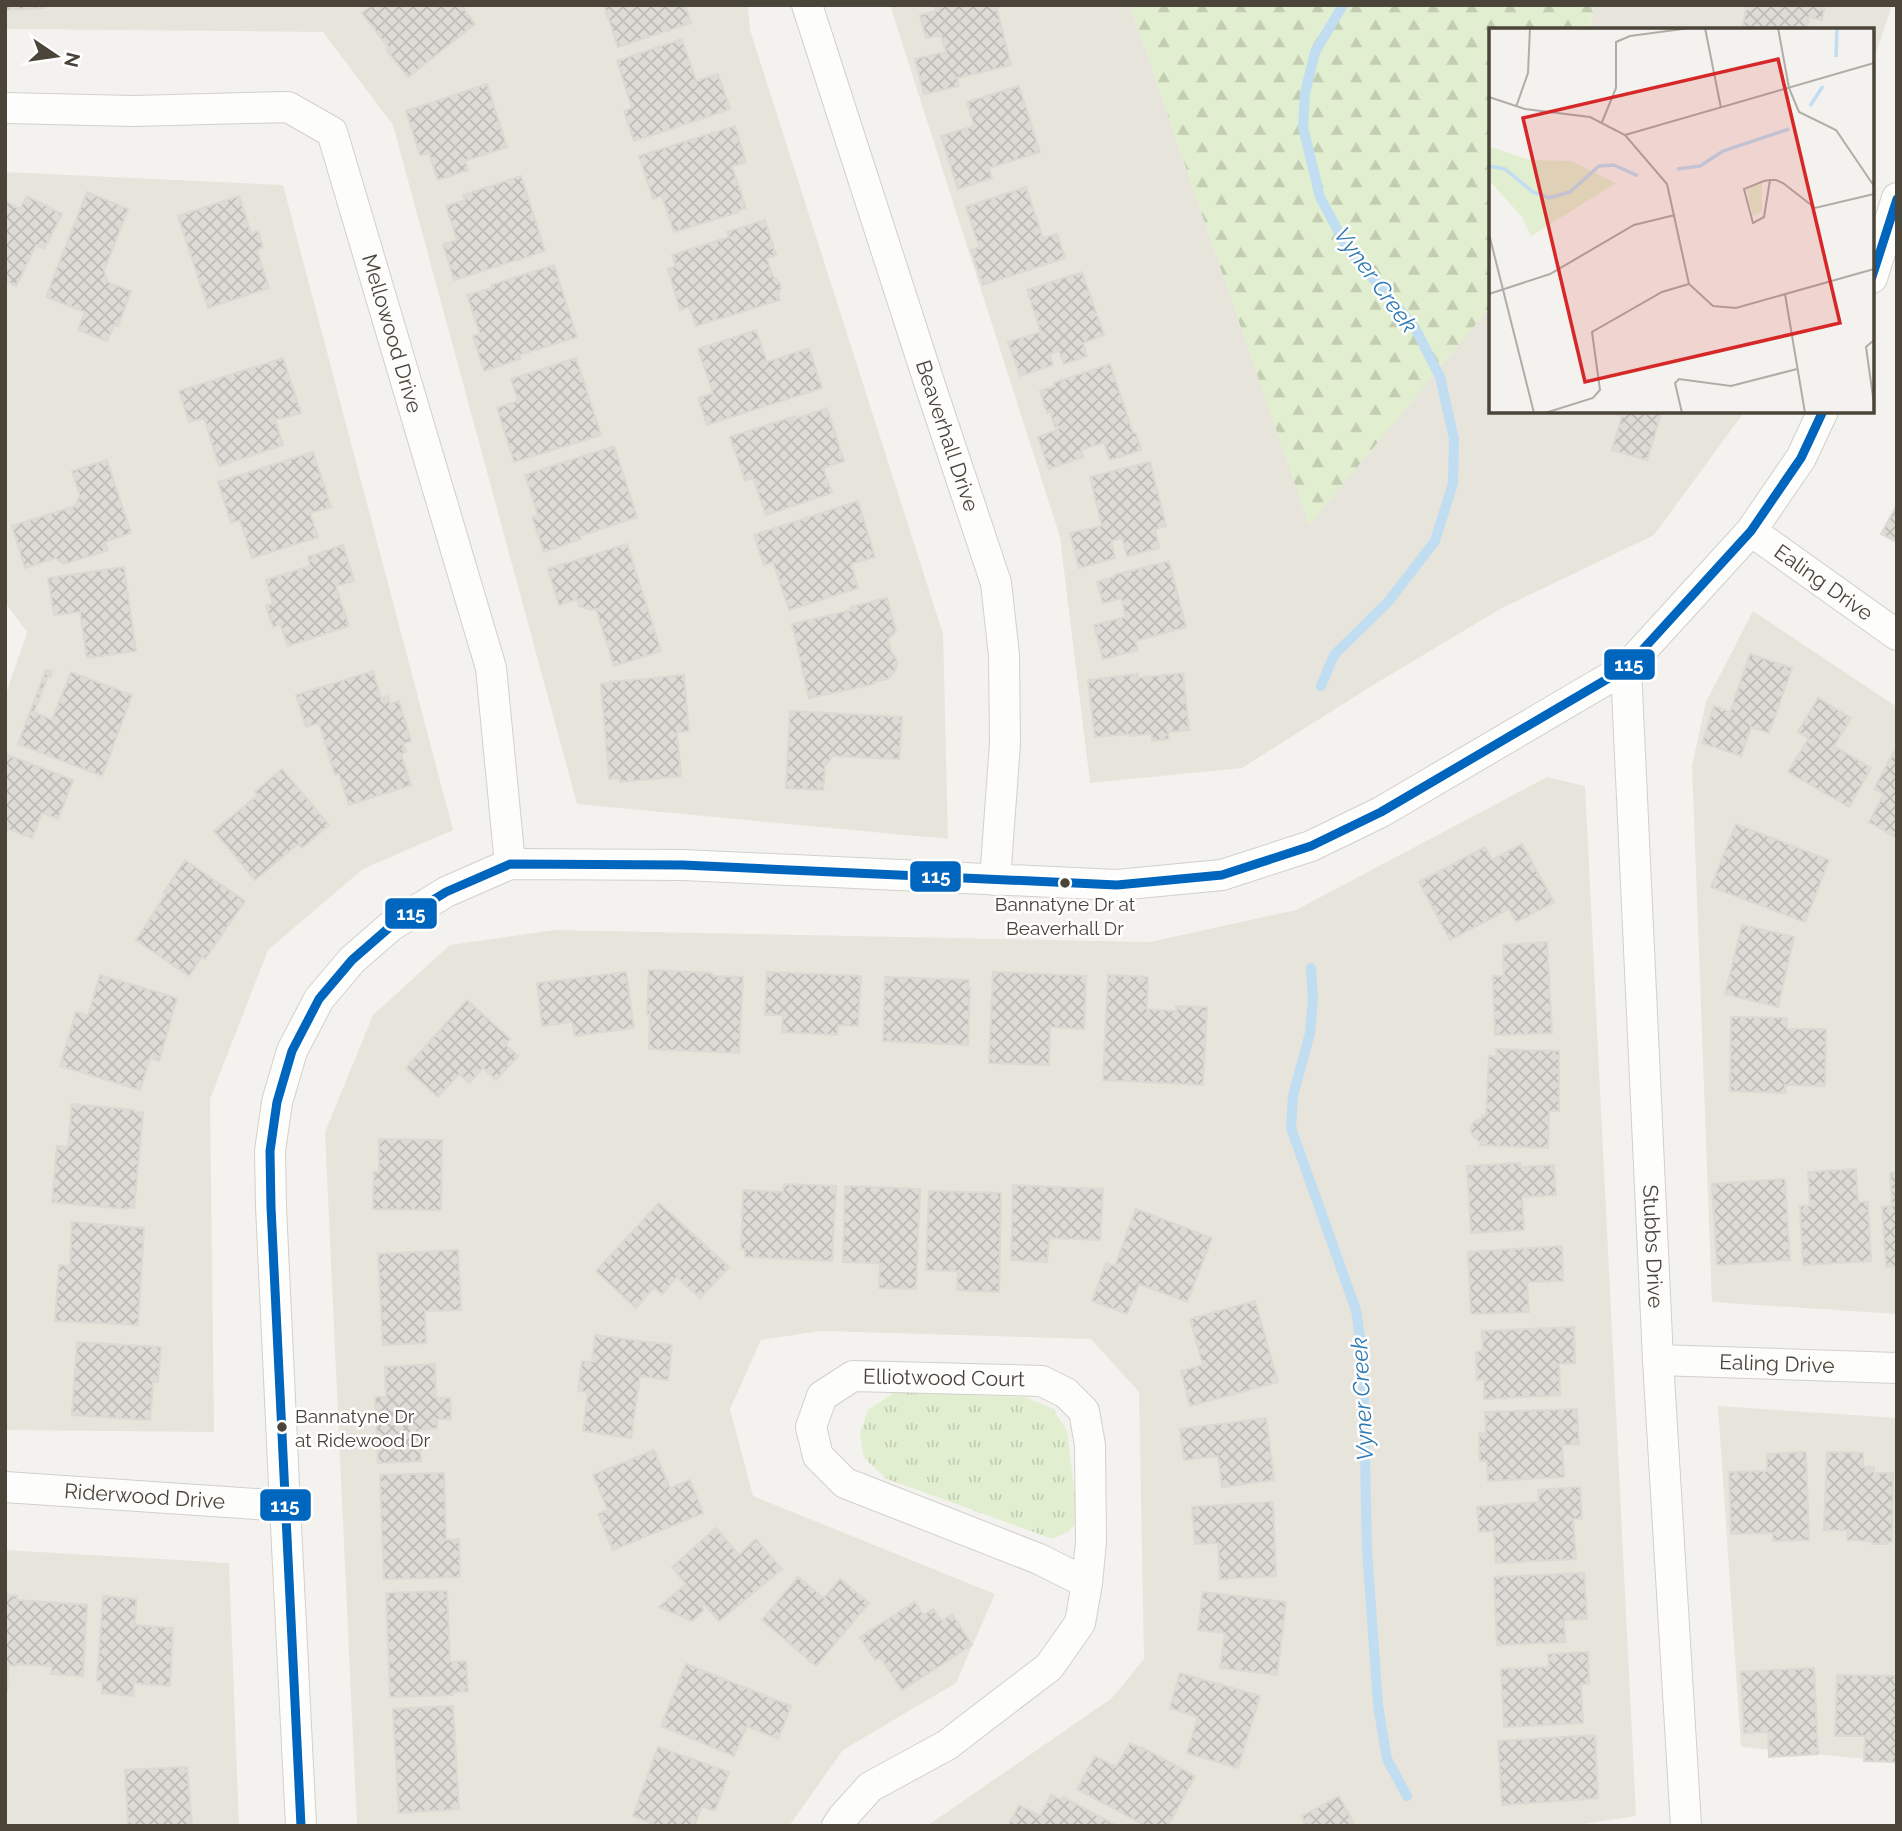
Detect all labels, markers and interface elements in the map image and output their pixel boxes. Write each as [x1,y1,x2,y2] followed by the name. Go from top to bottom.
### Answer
[21,21,91,91] north arrow
[1489,28,1874,413] inset map
[60,50,85,69] text: N
[1329,222,1424,338] water label: Vyner Creek
[357,251,428,416] street label: Mellowood Drive
[911,357,984,515] street label: Beaverhall Drive
[1770,539,1878,626] street label: Ealing Drive
[1603,648,1656,681] line badge: 115
[1614,653,1644,675] text: 115
[909,860,962,893] line badge: 115
[921,865,951,887] text: 115
[1058,876,1072,890] marker: Bannatyne Dr at Beaverhall Dr
[995,893,1136,939] place label: Bannatyne Dr at Beaverhall Dr
[384,897,438,930] line badge: 115
[396,902,426,924] text: 115
[1638,1184,1669,1309] street label: Stubbs Drive
[1345,1336,1378,1462] water label: Vyner Creek
[1719,1349,1835,1378] street label: Ealing Drive
[863,1364,1025,1391] street label: Elliotwood Court
[295,1405,431,1451] place label: Bannatyne Dr at Ridewood Dr
[275,1420,289,1434] marker: Bannatyne Dr at Ridewood Dr
[63,1478,226,1514] street label: Riderwood Drive
[259,1488,312,1522] line badge: 115
[270,1494,300,1516] text: 115

